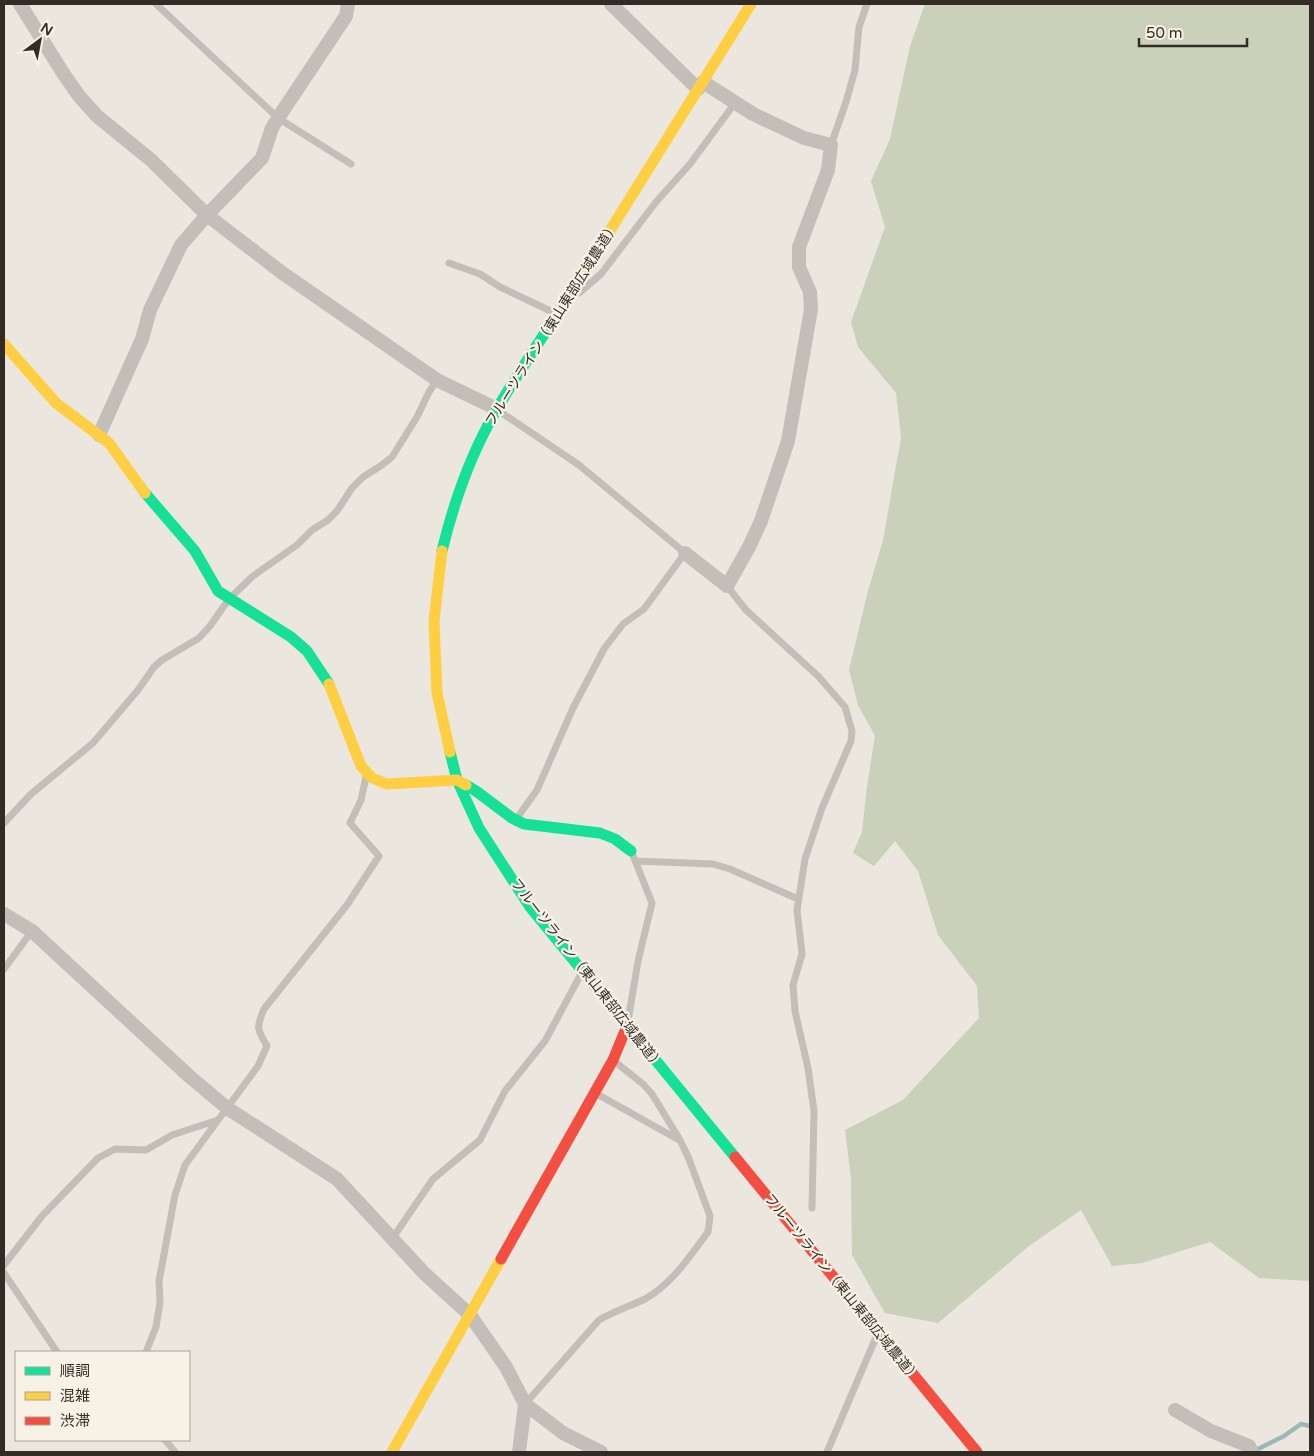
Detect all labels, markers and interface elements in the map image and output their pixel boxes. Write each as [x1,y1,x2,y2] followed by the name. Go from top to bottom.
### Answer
[15,15,65,65] north arrow
[1139,15,1246,47] scale bar
[37,19,56,40] text: N
[1146,24,1183,42] text: 50 m
[482,219,622,429] street label: フルーツライン（東山東部広域農道）
[507,875,667,1073] street label: フルーツライン（東山東部広域農道）
[761,1190,923,1386] street label: フルーツライン（東山東部広域農道）
[15,1351,190,1441] legend
[60,1362,90,1380] text: 順調
[60,1387,90,1405] text: 混雑
[60,1412,90,1430] text: 渋滞

